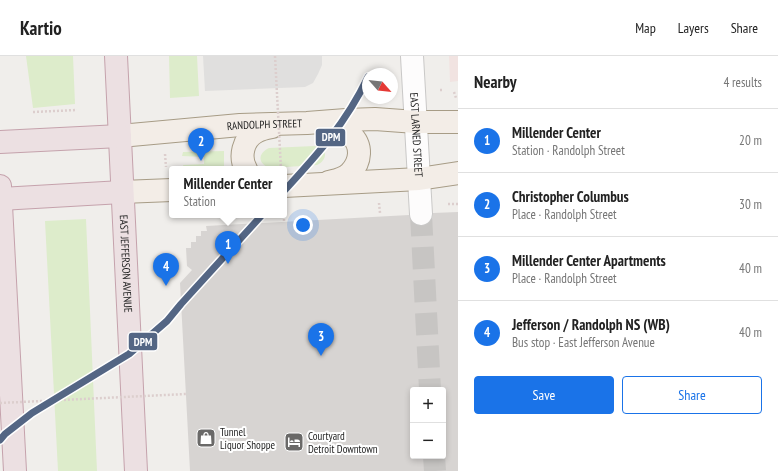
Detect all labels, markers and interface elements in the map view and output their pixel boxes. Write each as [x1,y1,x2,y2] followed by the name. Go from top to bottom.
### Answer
[20,16,62,40] text: Kartio
[635,19,656,37] text: Map
[678,19,709,37] text: Layers
[731,19,758,37] text: Share
[362,68,398,104] north arrow
[474,71,517,93] text: Nearby
[723,74,762,91] text: 4 results
[407,92,426,178] street label: EAST LARNED STREET
[226,116,302,133] street label: RANDOLPH STREET
[512,123,601,142] text: Millender Center
[188,128,214,161] pin: 2
[315,128,346,147] line badge: DPM
[322,130,340,144] text: DPM
[484,132,490,149] text: 1
[739,132,762,149] text: 20 m
[512,142,625,159] text: Station · Randolph Street
[169,166,287,218] popup
[184,174,272,193] text: Millender Center
[512,187,629,206] text: Christopher Columbus
[184,193,216,210] text: Station
[484,196,490,213] text: 2
[739,196,762,213] text: 30 m
[512,206,617,223] text: Place · Randolph Street
[117,215,135,313] street label: EAST JEFFERSON AVENUE
[293,215,313,235] your location
[215,231,241,264] pin: 1
[512,251,666,270] text: Millender Center Apartments
[153,253,179,286] pin: 4
[484,260,490,277] text: 3
[739,260,762,277] text: 40 m
[512,270,617,287] text: Place · Randolph Street
[512,315,670,334] text: Jefferson / Randolph NS (WB)
[308,323,334,356] pin: 3
[484,324,490,341] text: 4
[739,324,762,341] text: 40 m
[128,332,158,351] line badge: DPM
[512,334,655,351] text: Bus stop · East Jefferson Avenue
[134,335,152,349] text: DPM
[474,376,614,414] button: Save
[622,376,762,414] button: Share
[410,387,446,459] map controls
[410,387,446,423] button: +
[410,423,446,459] button: −
[220,425,275,452] place label: Tunnel Liquor Shoppe
[195,427,217,449] shop icon: Tunnel Liquor Shoppe
[308,429,378,456] place label: Courtyard Detroit Downtown
[283,431,305,453] hotel icon: Courtyard Detroit Downtown

